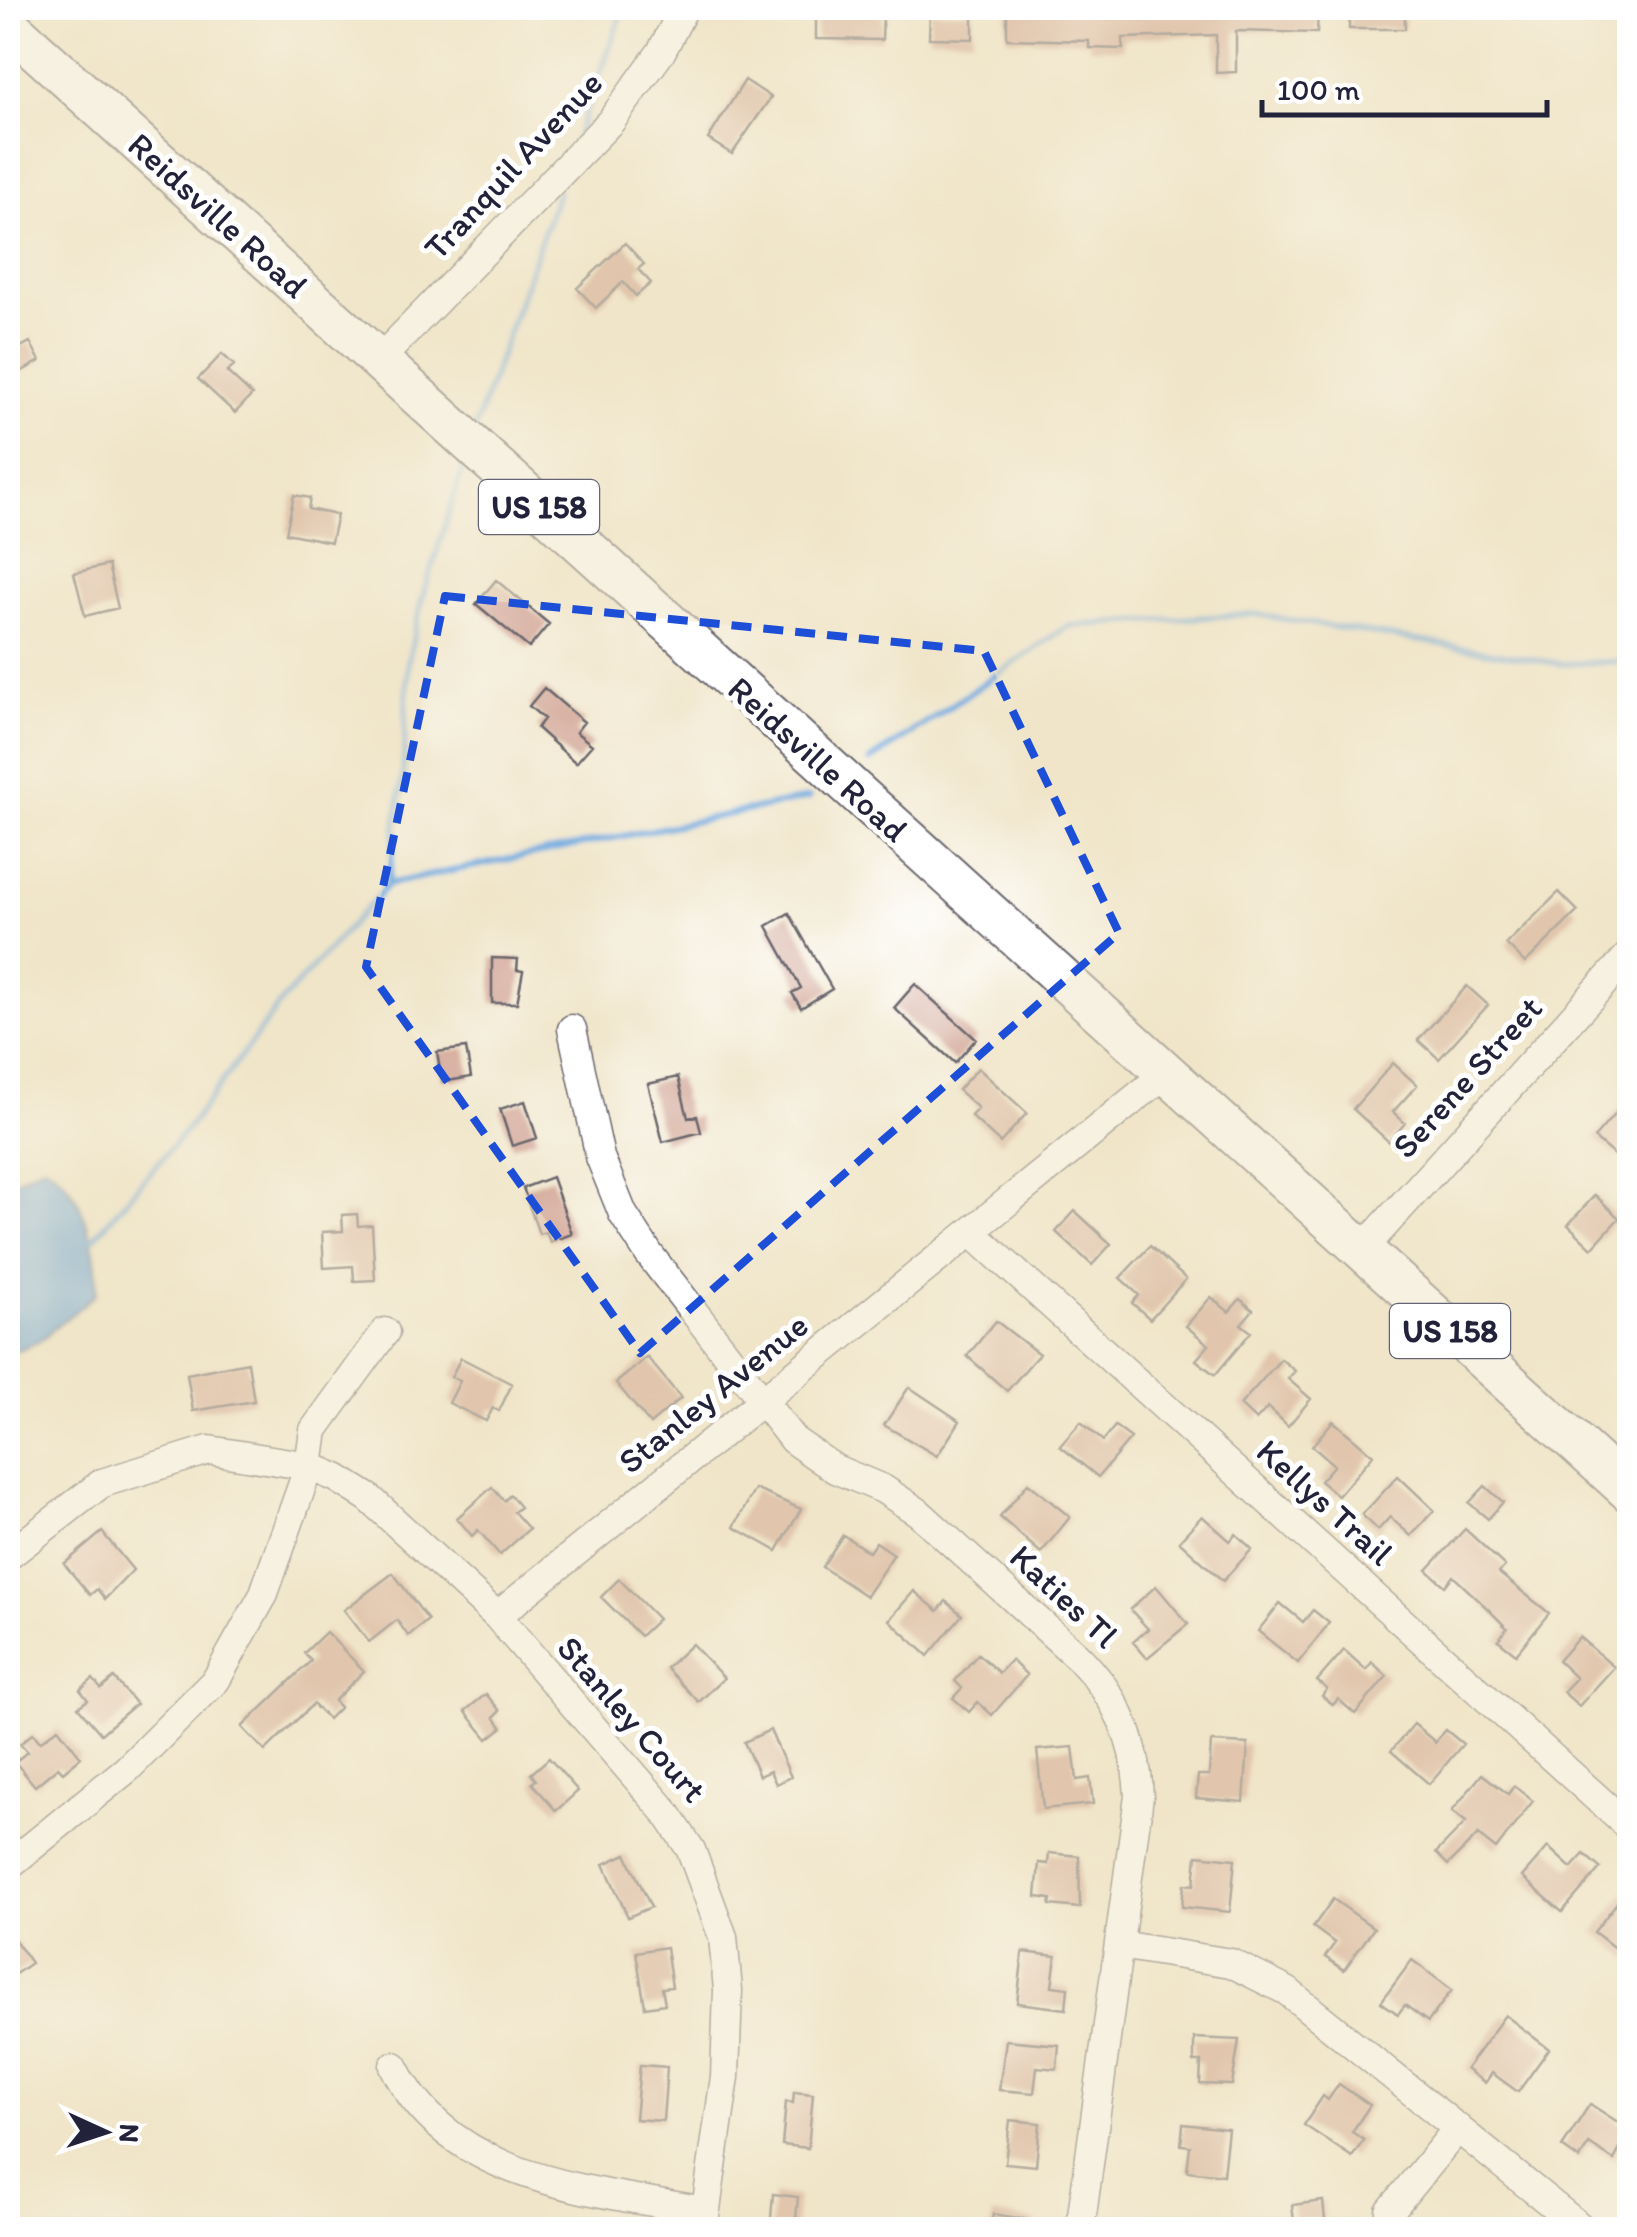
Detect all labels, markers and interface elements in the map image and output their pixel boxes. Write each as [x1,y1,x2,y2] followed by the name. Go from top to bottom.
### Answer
[1262,55,1547,117] scale bar
[415,62,611,268] street label: Tranquil Avenue
[1277,71,1360,108] text: 100 m
[120,123,316,307] street label: Reidsville Road
[479,480,599,534] road number: US 158
[720,667,916,851] street label: Reidsville Road
[1383,987,1551,1167] street label: Serene Street
[610,1304,816,1482] street label: Stanley Avenue
[1390,1304,1510,1358] road number: US 158
[1248,1430,1402,1574] street label: Kellys Trail
[1001,1535,1127,1657] street label: Katies Tl
[548,1627,716,1811] street label: Stanley Court
[55,2082,155,2182] north arrow
[112,2123,147,2144] text: N

